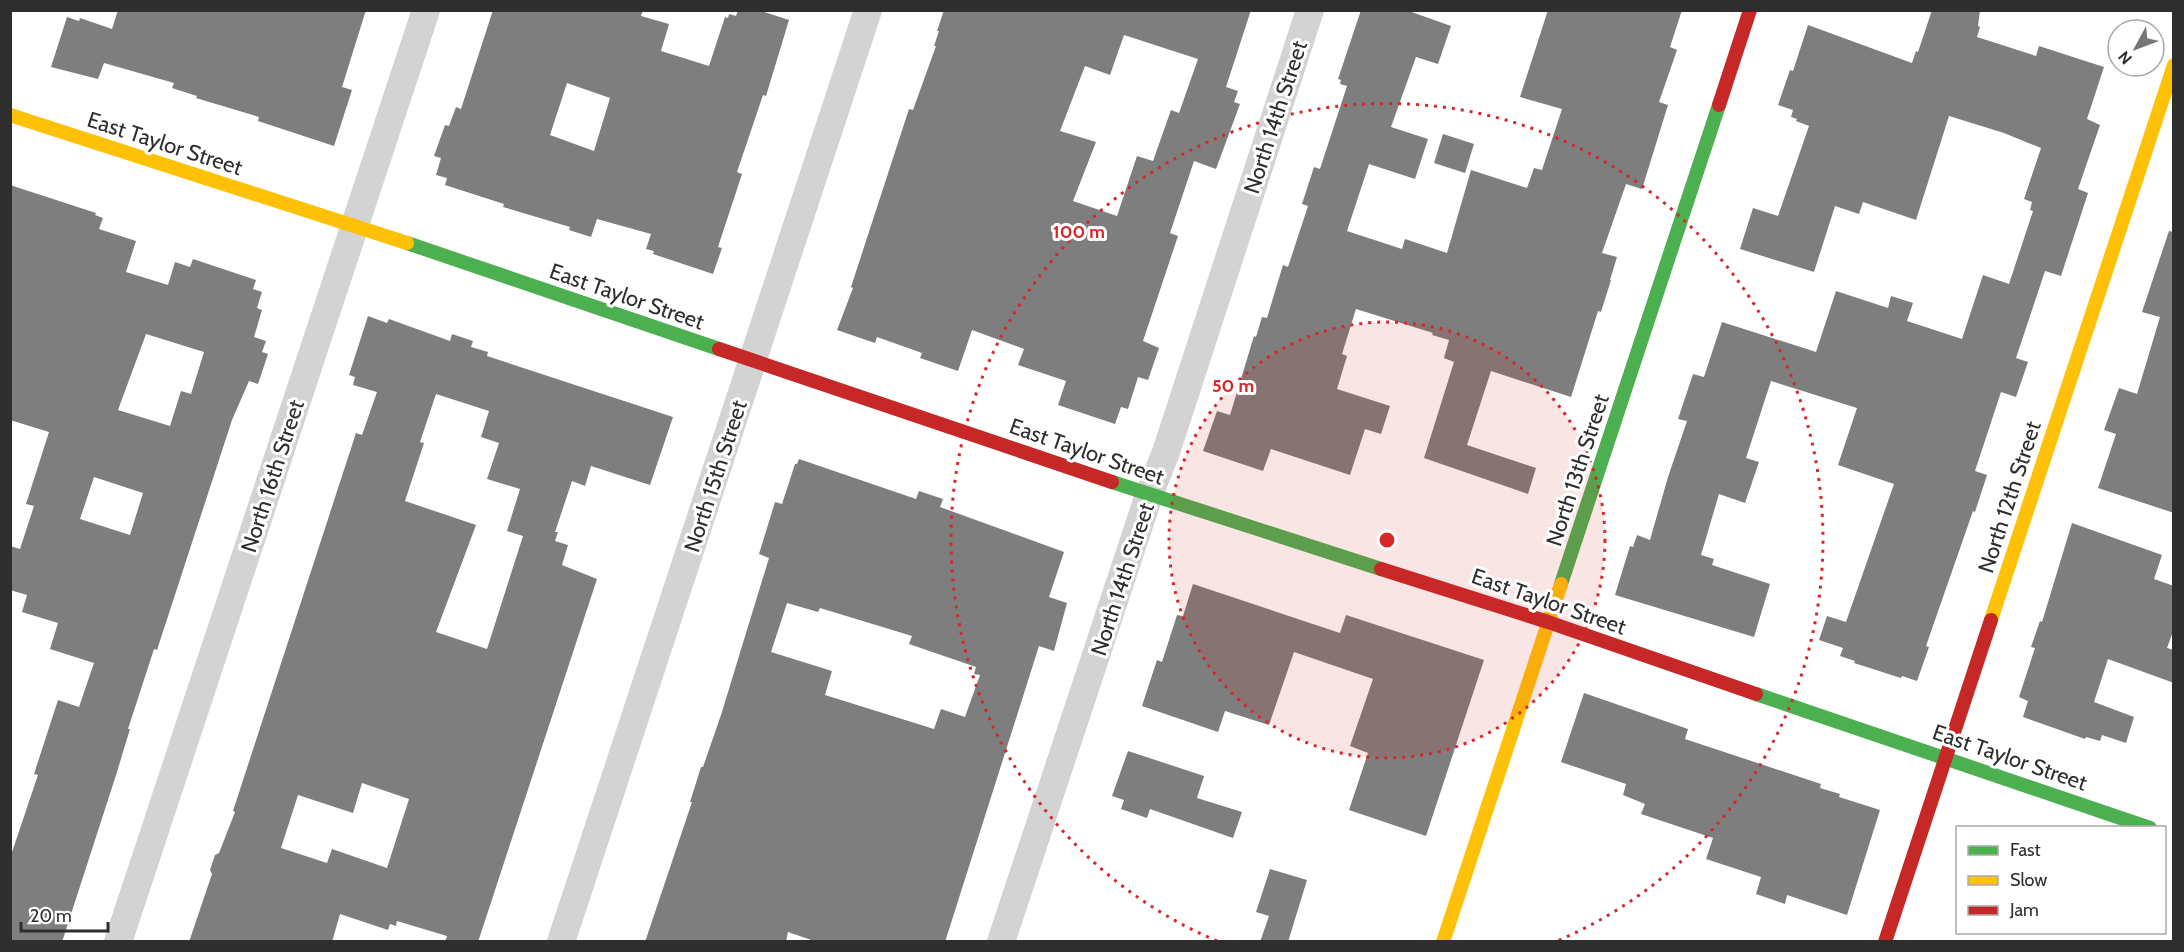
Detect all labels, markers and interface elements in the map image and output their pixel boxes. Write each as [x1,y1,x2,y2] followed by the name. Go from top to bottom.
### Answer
[2106,18,2166,78] north arrow
[1238,37,1313,197] street label: North 14th Street
[2114,47,2136,68] text: N
[84,106,246,181] street label: East Taylor Street
[1053,221,1105,243] text: 100 m
[546,257,708,336] street label: East Taylor Street
[1212,375,1254,397] text: 50 m
[1540,390,1615,550] street label: North 13th Street
[235,396,310,556] street label: North 16th Street
[678,396,753,556] street label: North 15th Street
[1006,412,1168,491] street label: East Taylor Street
[1972,417,2047,576] street label: North 12th Street
[1085,499,1160,659] street label: North 14th Street
[1377,530,1397,550] centre of rings
[1468,562,1630,641] street label: East Taylor Street
[1929,718,2091,797] street label: East Taylor Street
[1956,826,2166,934] legend
[2010,839,2041,861] text: Fast
[2010,869,2047,891] text: Slow
[21,895,108,933] scale bar
[2009,899,2039,921] text: Jam
[30,905,72,927] text: 20 m

